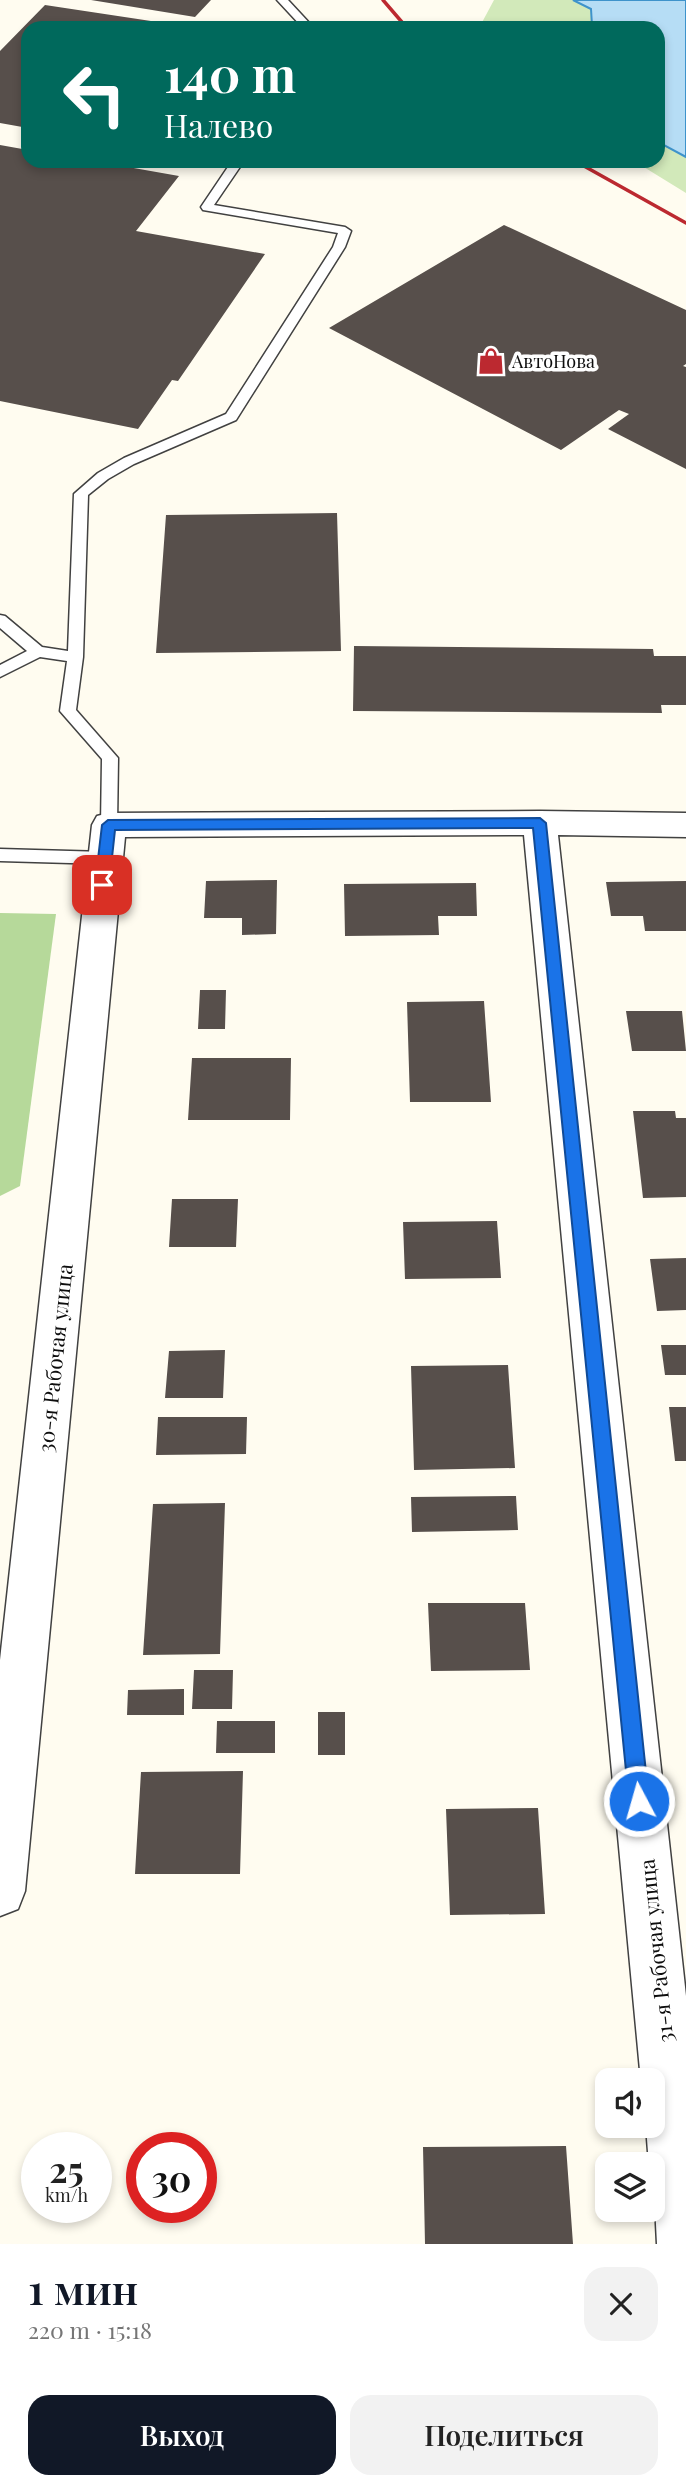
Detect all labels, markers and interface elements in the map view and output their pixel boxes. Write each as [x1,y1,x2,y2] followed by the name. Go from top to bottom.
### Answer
[164,40,296,105] text: 140 m
[49,49,140,140] icon: left
[164,103,273,146] text: Налево
[476,346,506,376] shop icon: АвтоНова
[511,349,595,373] place label: АвтоНова
[72,855,132,915] pin
[83,866,121,904] icon: arrive
[30,1262,78,1454] street label: 30-я Рабочая улица
[602,1764,676,1838] position arrow
[631,1857,679,2044] street label: 31-я Рабочая улица
[595,2068,665,2222] map controls
[595,2068,665,2138] button: sound
[126,2132,217,2223] speed limit sign: 30
[49,2145,84,2192] text: 25
[595,2152,665,2222] button: layers
[45,2183,88,2207] text: km/h
[28,2260,138,2316] text: 1 мин
[584,2267,658,2341] button: close
[28,2314,152,2345] text: 220 m · 15:18
[28,2395,336,2475] button: Выход
[350,2395,658,2475] button: Поделиться

